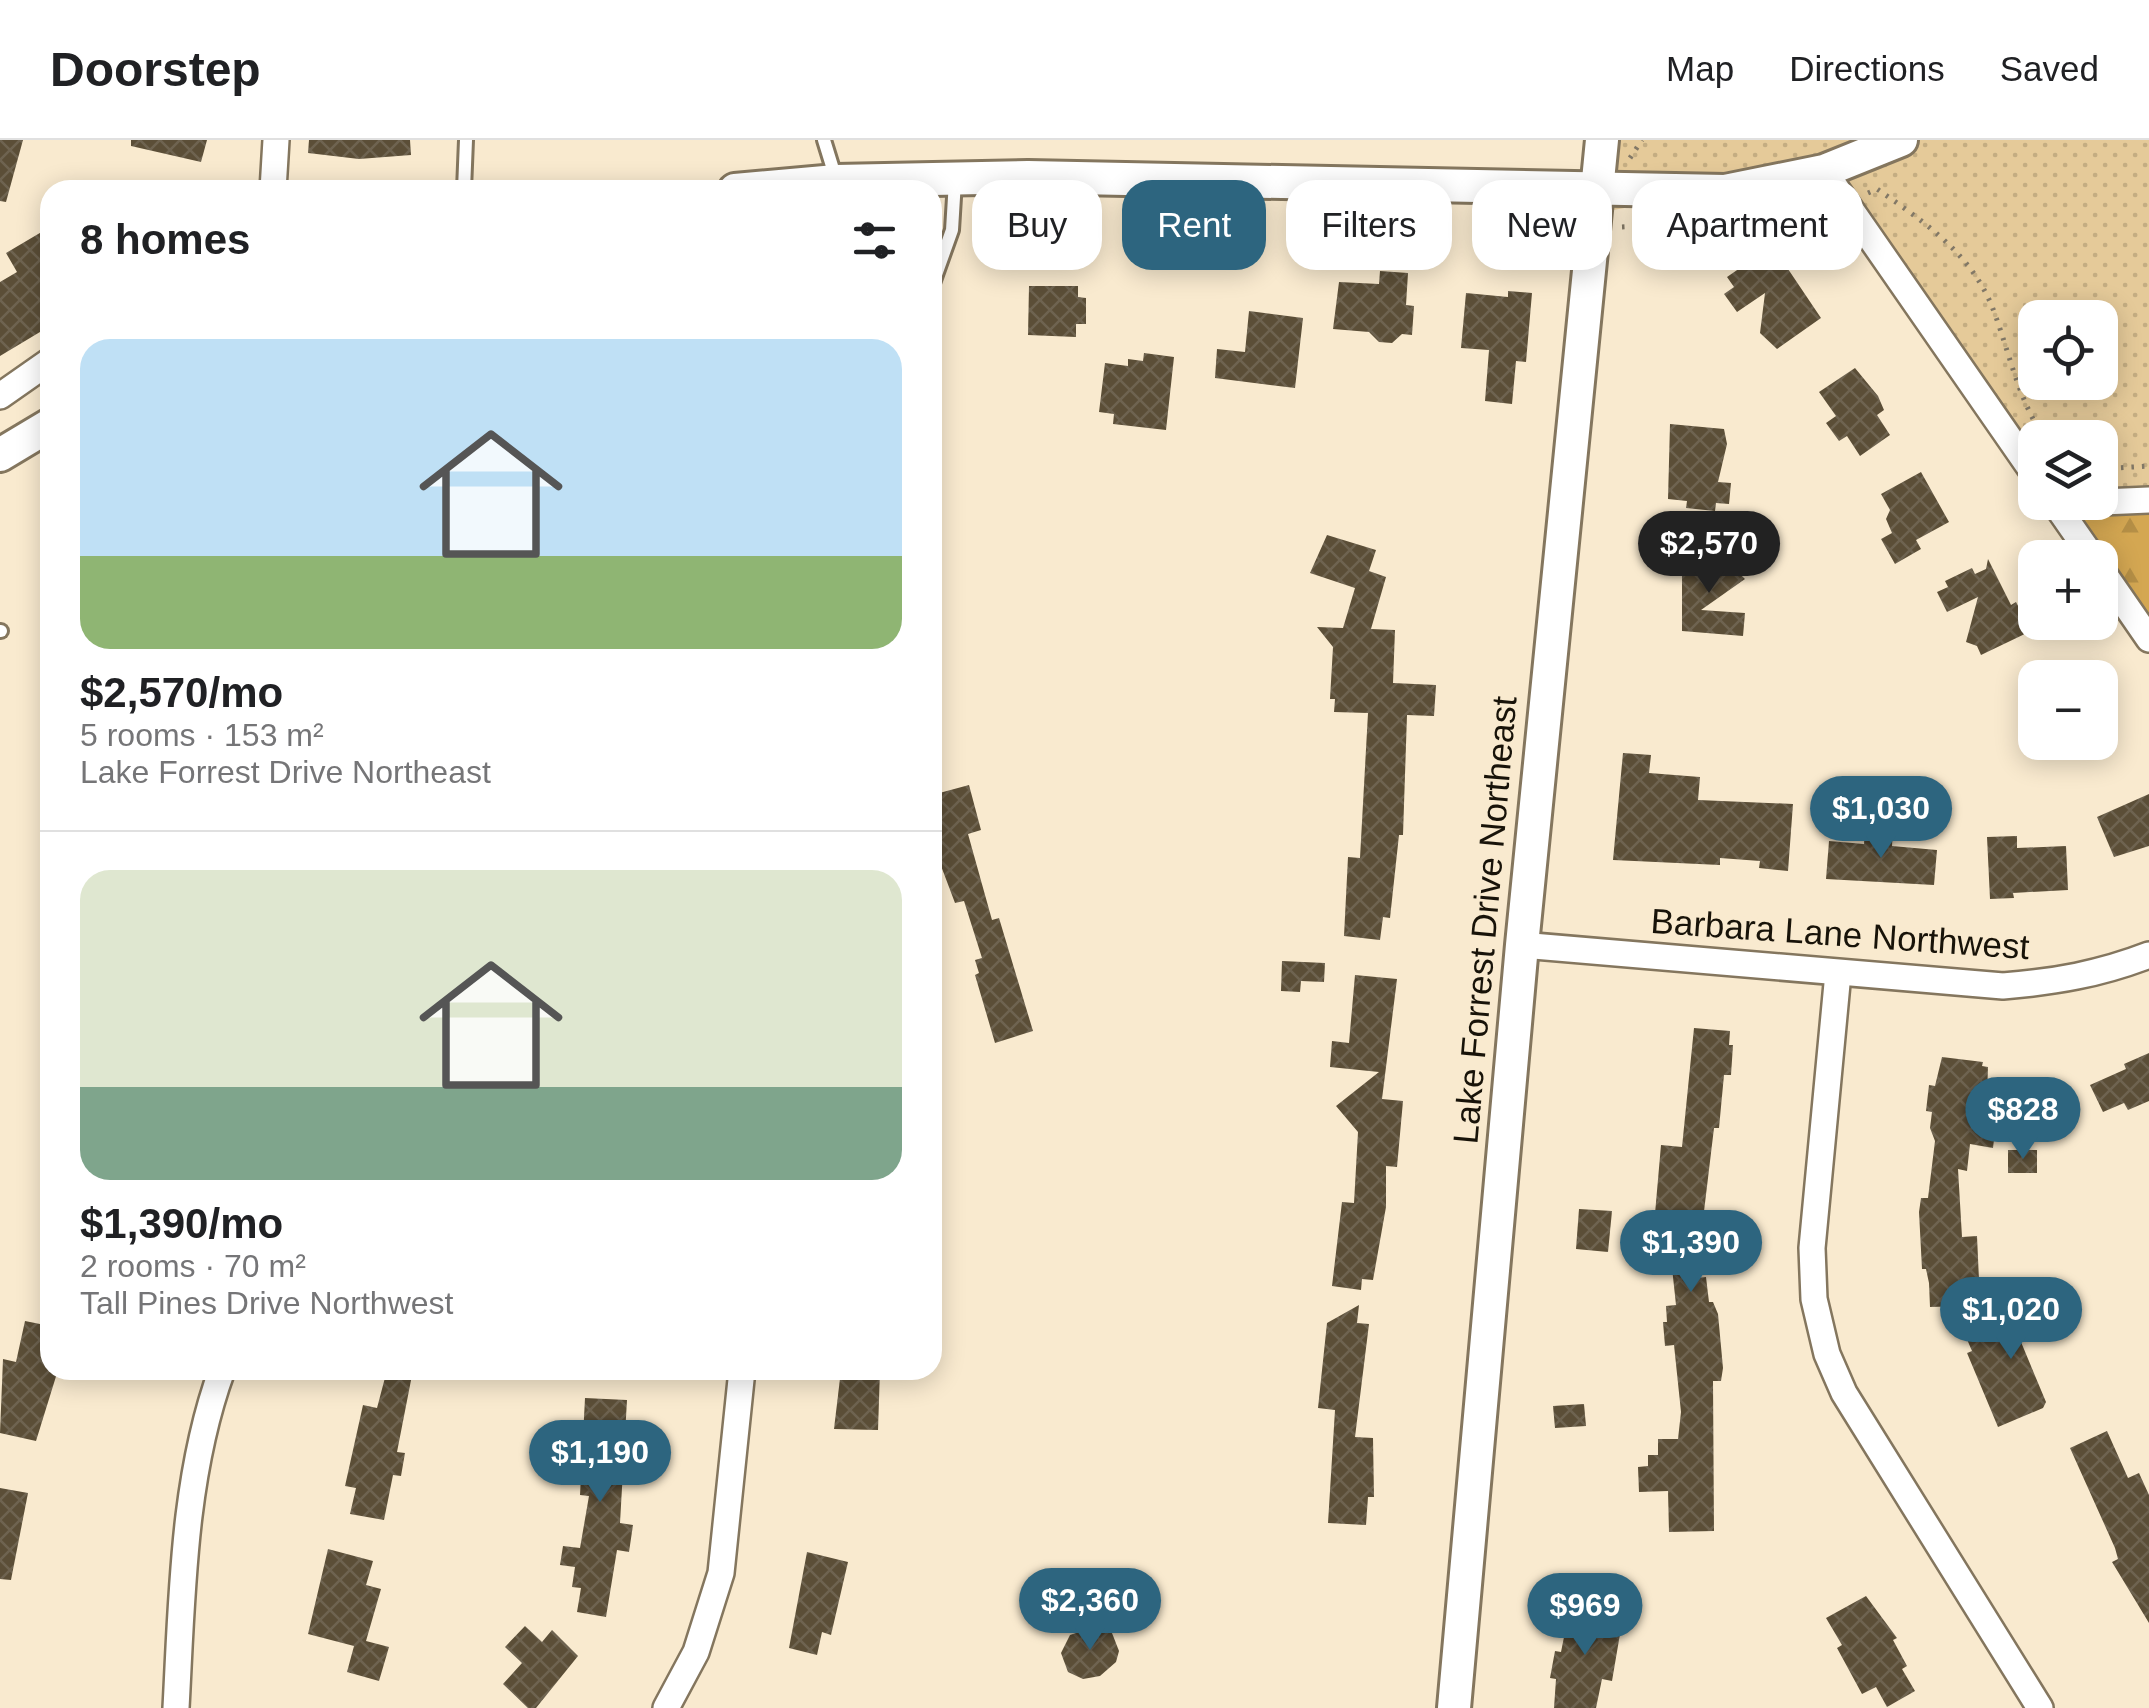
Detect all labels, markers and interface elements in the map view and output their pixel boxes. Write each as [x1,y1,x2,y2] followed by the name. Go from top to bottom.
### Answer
[50,43,261,96] text: Doorstep
[1666,49,1734,88] text: Map
[1789,49,1945,88] text: Directions
[2000,49,2099,88] text: Saved
[972,180,1102,270] chip: Buy
[1122,180,1266,270] chip: Rent
[1286,180,1452,270] chip: Filters
[1472,180,1612,270] chip: New
[1632,180,1863,270] chip: Apartment
[847,213,902,268] icon: filters
[80,216,250,263] text: 8 homes
[2018,300,2118,760] map controls
[2018,300,2118,400] button: locate
[401,404,581,584] icon: home
[2018,420,2118,520] button: layers
[1628,511,1790,596] pin: $2,570
[1660,525,1758,561] text: $2,570
[2018,540,2118,640] button: +
[2018,660,2118,760] button: −
[80,669,283,716] text: $2,570/mo
[1445,694,1524,1145] street label: Lake Forrest Drive Northeast
[80,717,324,753] text: 5 rooms · 153 m²
[80,754,491,790] text: Lake Forrest Drive Northeast
[1800,776,1962,861] pin: $1,030
[1832,790,1930,826] text: $1,030
[1649,901,2031,966] street label: Barbara Lane Northwest
[401,935,581,1115] icon: home
[1964,1077,2082,1162] pin: $828
[1987,1091,2059,1127] text: $828
[80,1200,283,1247] text: $1,390/mo
[1610,1210,1772,1295] pin: $1,390
[1642,1224,1740,1260] text: $1,390
[80,1248,306,1284] text: 2 rooms · 70 m²
[1930,1277,2092,1362] pin: $1,020
[80,1285,453,1321] text: Tall Pines Drive Northwest
[1962,1291,2060,1327] text: $1,020
[519,1420,681,1505] pin: $1,190
[551,1434,649,1470] text: $1,190
[1009,1568,1171,1653] pin: $2,360
[1526,1573,1644,1658] pin: $969
[1041,1582,1139,1618] text: $2,360
[1549,1587,1621,1623] text: $969

